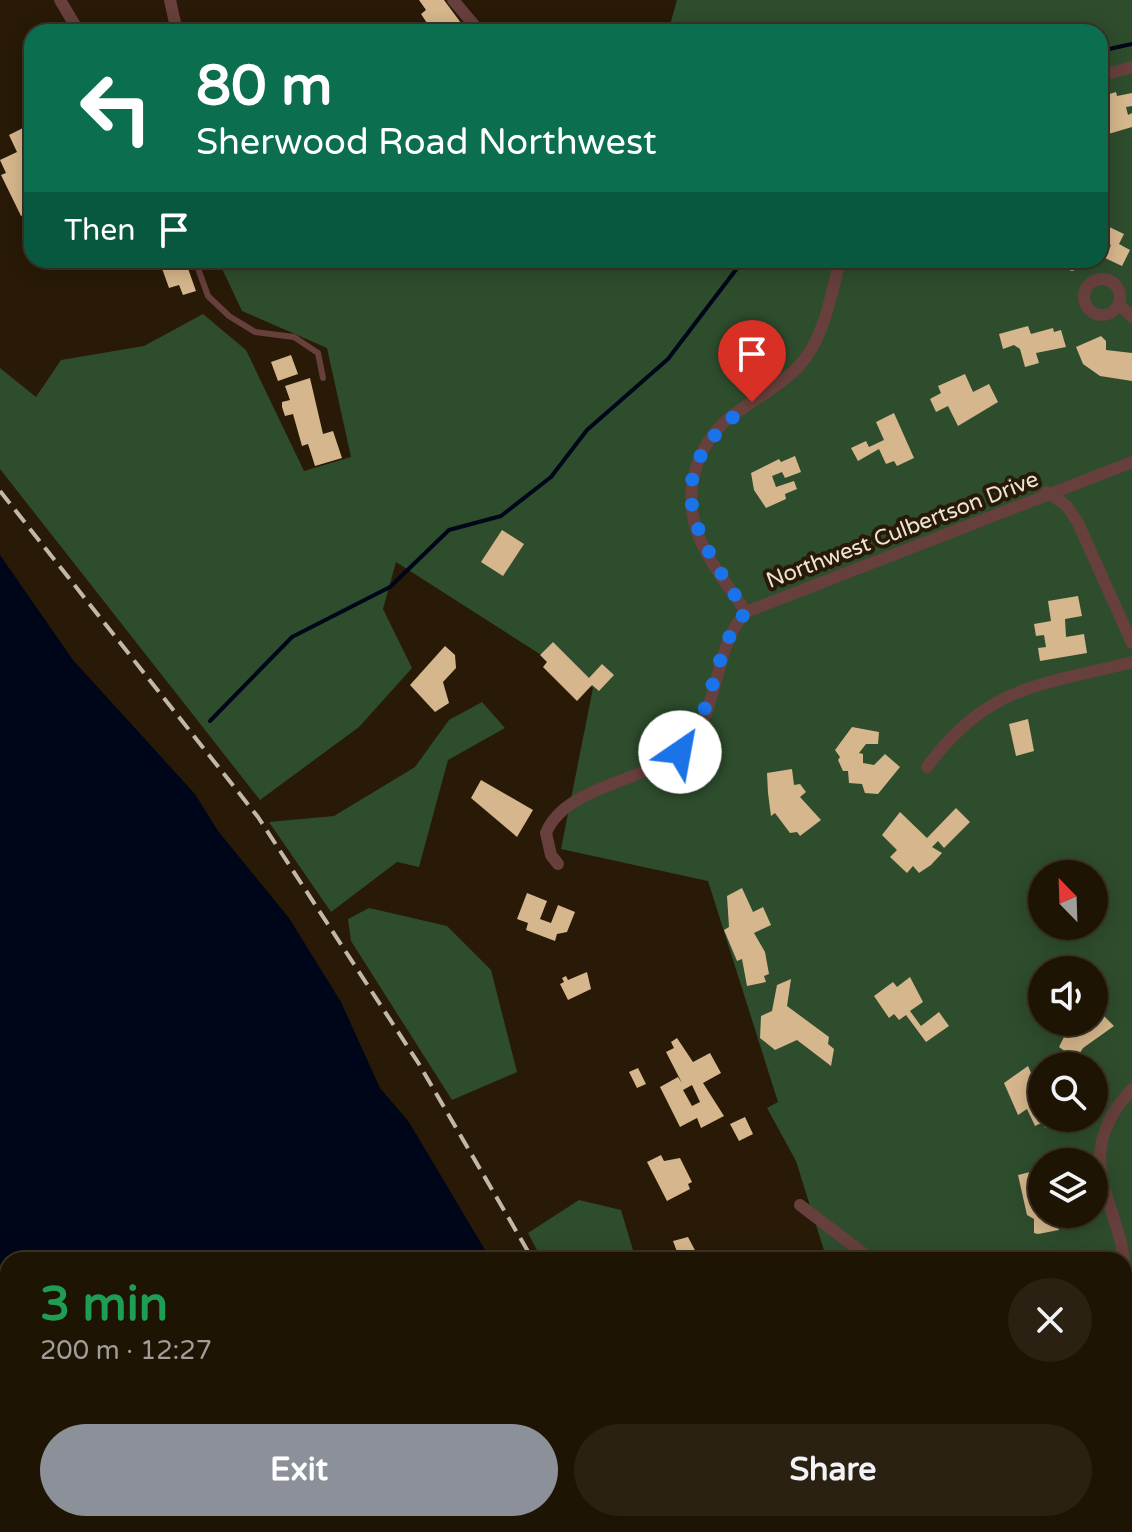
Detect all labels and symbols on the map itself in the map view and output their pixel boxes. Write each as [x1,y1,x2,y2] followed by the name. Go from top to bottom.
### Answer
[718,320,786,402] pin
[763,466,1042,594] street label: Northwest Culbertson Drive
[638,710,722,794] position arrow
[1028,860,1108,940] north arrow

